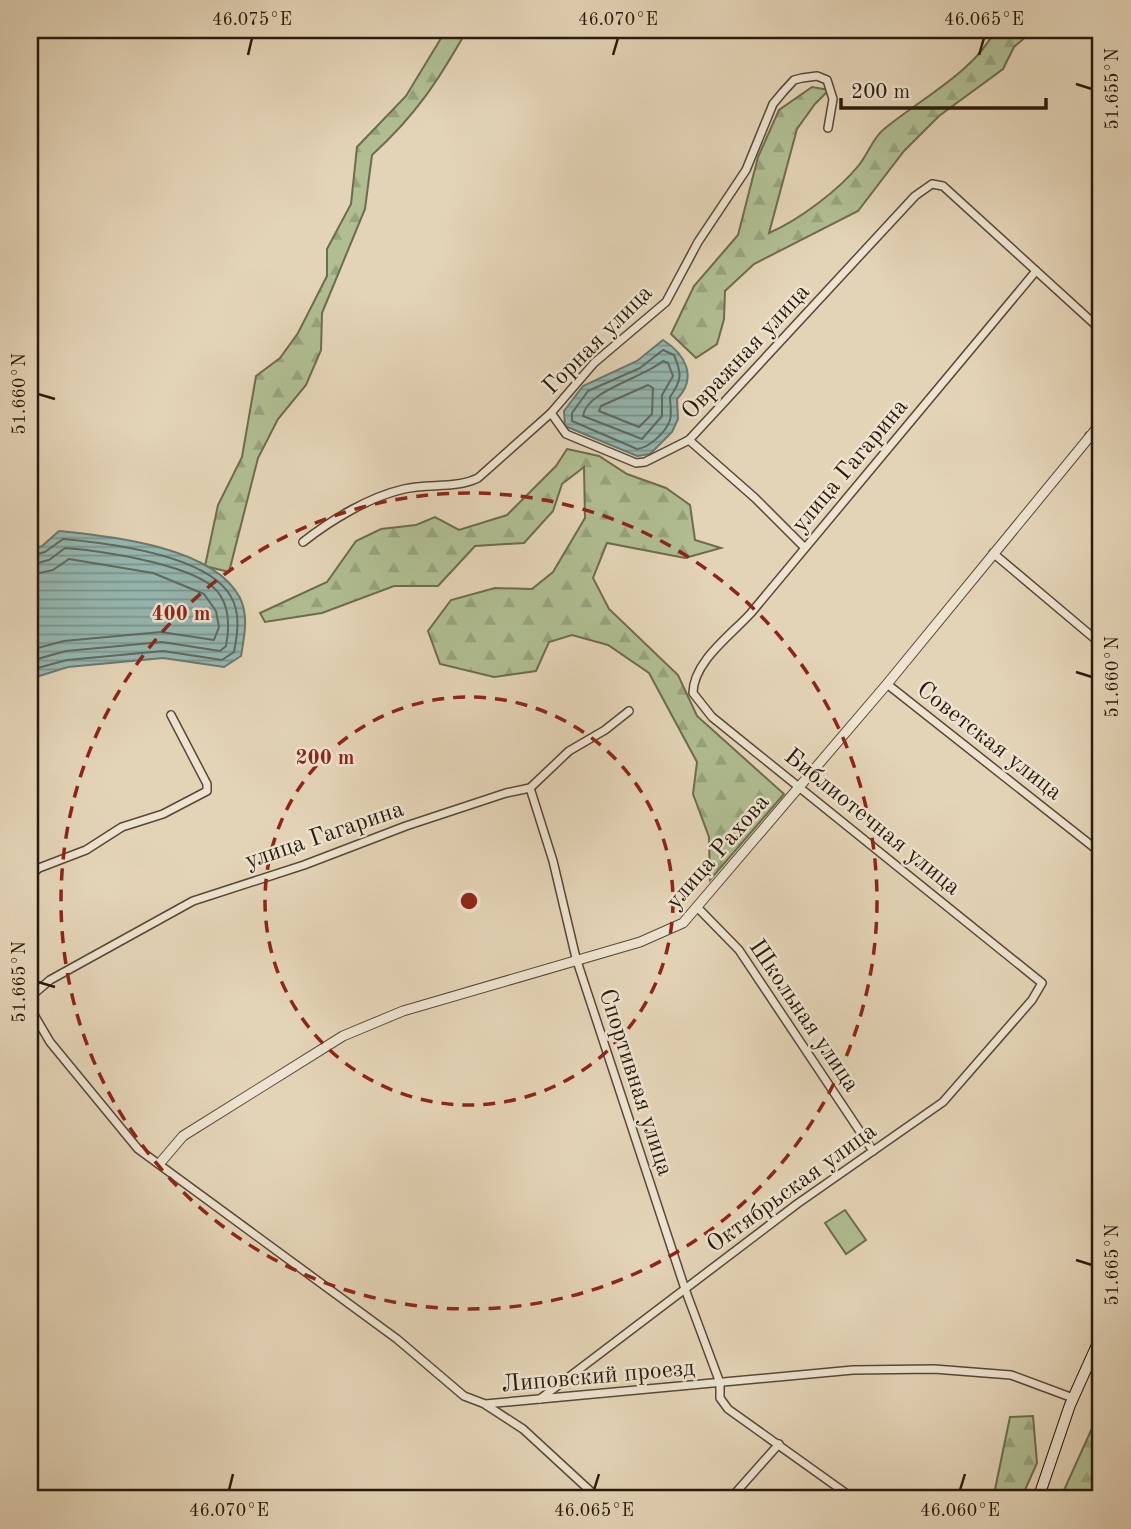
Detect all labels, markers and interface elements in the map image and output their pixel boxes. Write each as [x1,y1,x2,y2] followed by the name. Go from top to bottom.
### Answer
[212,11,292,29] text: 46.075°E
[578,11,658,29] text: 46.070°E
[944,11,1024,29] text: 46.065°E
[1104,48,1122,130] text: 51.655°N
[841,66,1045,110] scale bar
[851,82,910,103] text: 200 m
[678,280,815,425] street label: Овражная улица
[539,281,658,400] street label: Горная улица
[11,353,29,435] text: 51.660°N
[788,395,913,538] street label: улица Гагарина
[151,604,211,625] text: 400 m
[1104,636,1122,718] text: 51.660°N
[912,678,1066,806] street label: Советская улица
[779,744,964,901] street label: Библиотечная улица
[295,748,355,769] text: 200 m
[662,790,775,914] street label: улица Рахова
[242,797,407,874] street label: улица Гагарина
[457,889,481,913] centre of rings
[744,936,863,1097] street label: Школьная улица
[11,941,29,1023] text: 51.665°N
[594,986,677,1179] street label: Спортивная улица
[703,1119,882,1258] street label: Октябрьская улица
[1104,1224,1122,1306] text: 51.665°N
[501,1357,696,1397] street label: Липовский проезд
[189,1502,269,1520] text: 46.070°E
[554,1502,634,1520] text: 46.065°E
[920,1502,1000,1520] text: 46.060°E

